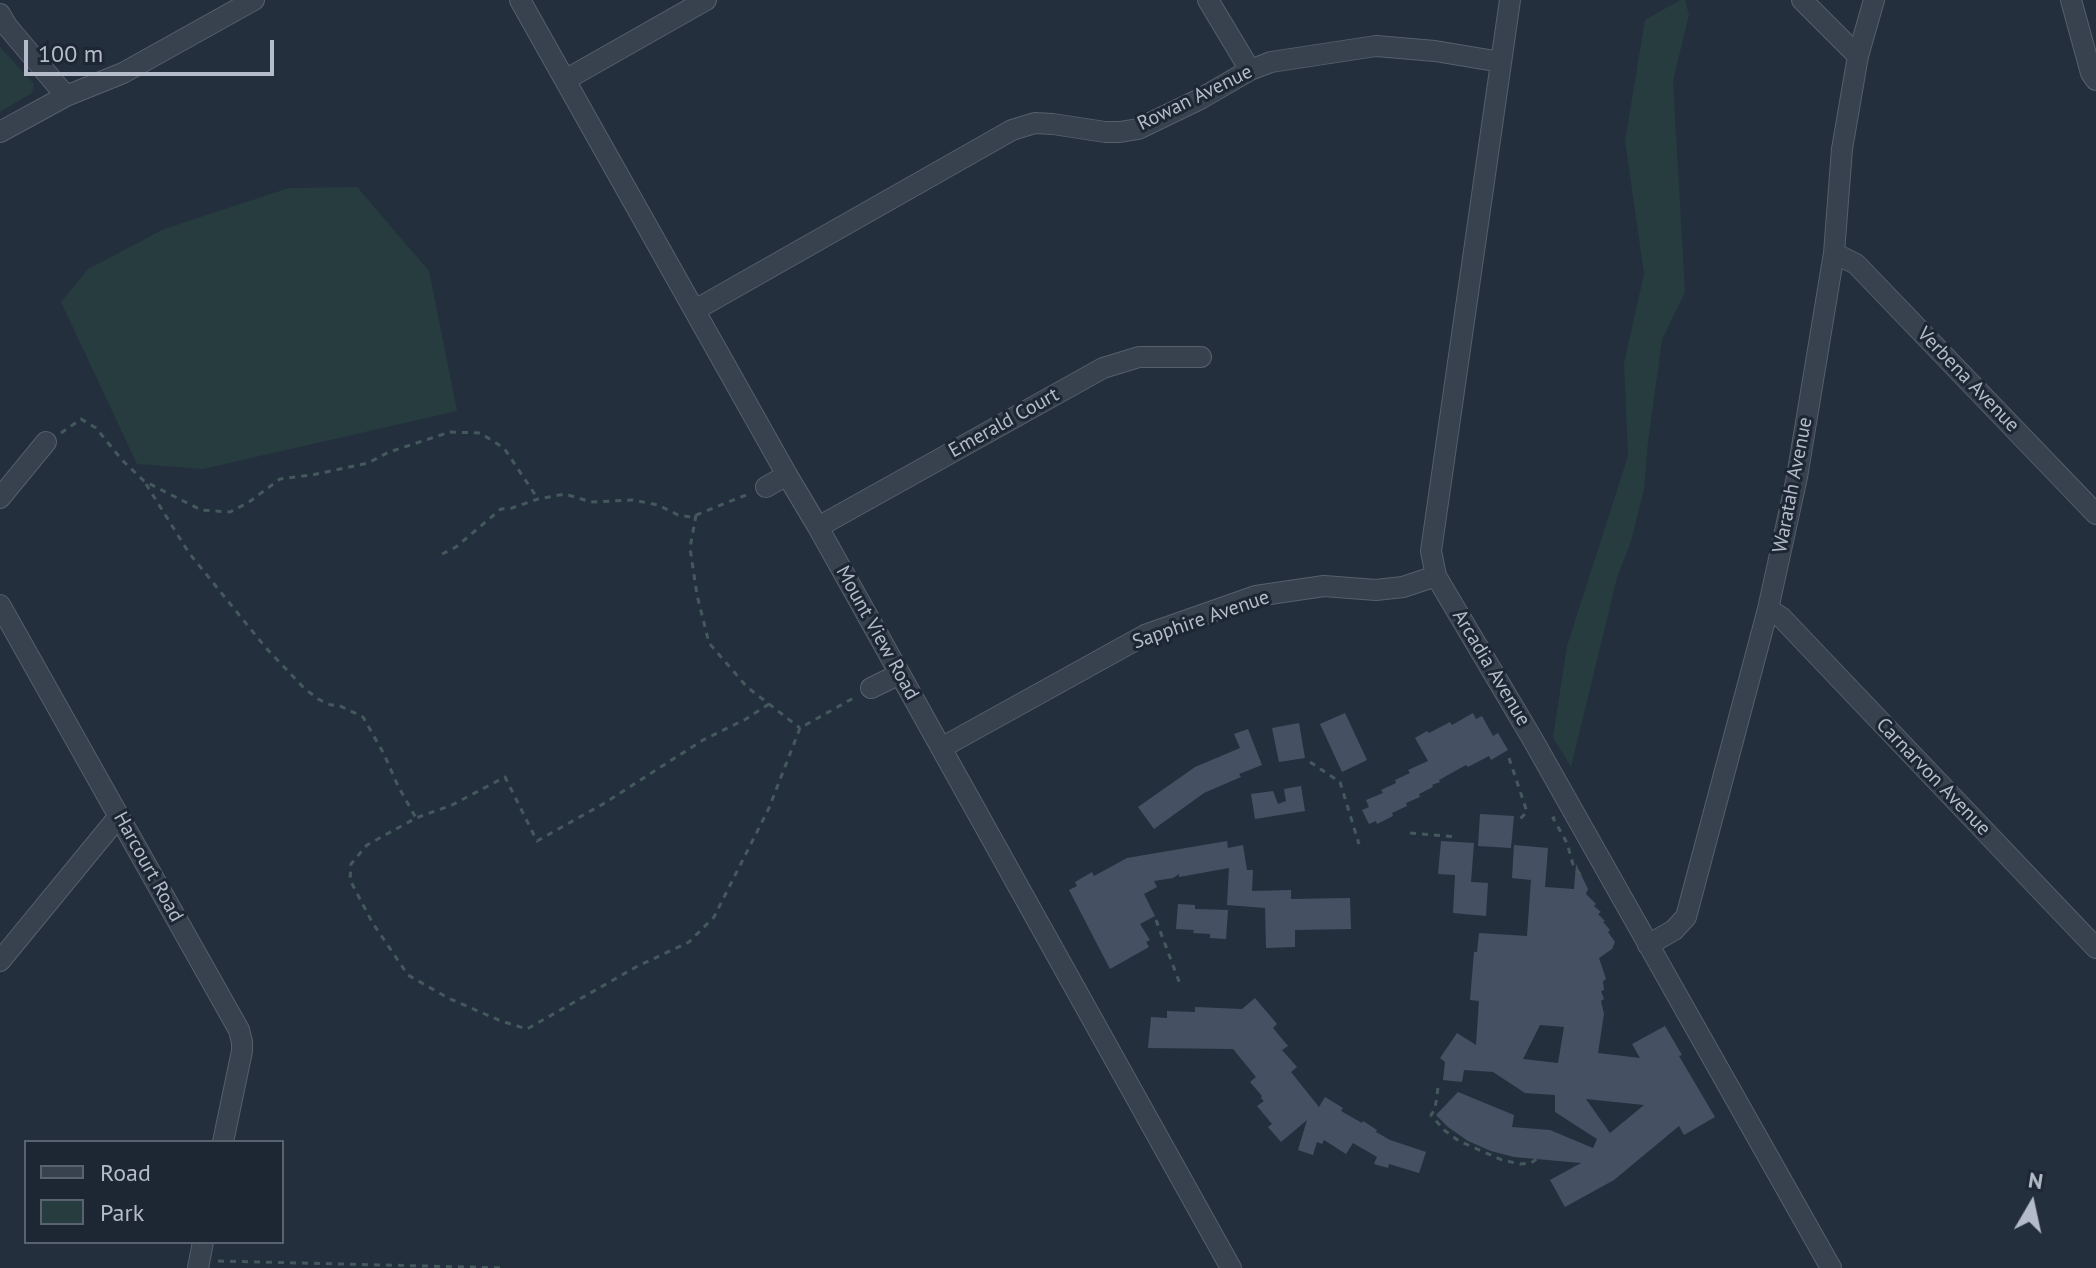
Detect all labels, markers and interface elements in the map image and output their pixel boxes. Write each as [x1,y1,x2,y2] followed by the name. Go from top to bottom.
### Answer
[28,24,278,74] scale bar
[38,38,103,69] text: 100 m
[1134,60,1256,136] street label: Rowan Avenue
[1912,322,2024,438] street label: Verbena Avenue
[945,383,1063,463] street label: Emerald Court
[1768,415,1818,555] street label: Waratah Avenue
[830,562,924,704] street label: Mount View Road
[1129,585,1273,655] street label: Sapphire Avenue
[1447,606,1535,730] street label: Arcadia Avenue
[1871,713,1995,841] street label: Carnarvon Avenue
[108,808,188,926] street label: Harcourt Road
[24,1140,284,1244] legend
[100,1157,151,1188] text: Road
[1992,1164,2072,1244] north arrow
[2026,1165,2045,1195] text: N
[100,1197,144,1228] text: Park

